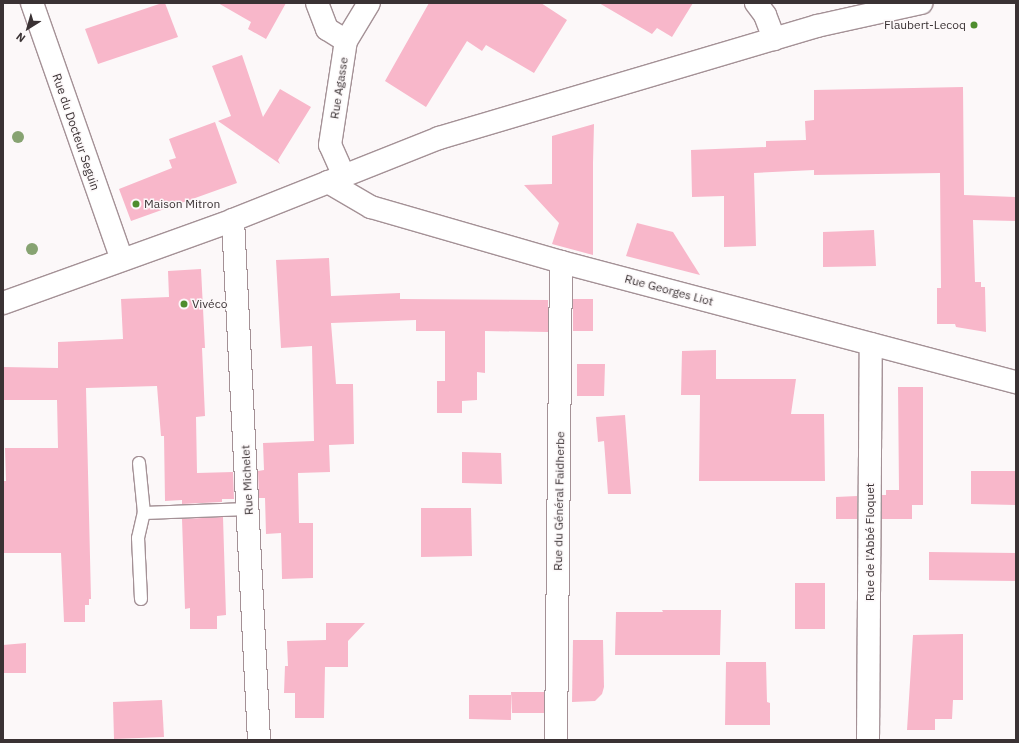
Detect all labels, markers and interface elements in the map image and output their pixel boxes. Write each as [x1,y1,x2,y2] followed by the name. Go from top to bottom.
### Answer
[8,8,48,48] north arrow
[884,18,966,32] place label: Flaubert-Lecoq
[969,20,979,30] marker: Flaubert-Lecoq
[13,30,28,46] text: N
[327,56,351,120] street label: Rue Agasse
[49,72,103,192] street label: Rue du Docteur Seguin
[144,197,220,211] place label: Maison Mitron
[131,199,141,209] marker: Maison Mitron
[623,271,715,309] street label: Rue Georges Liot
[192,297,227,311] place label: Vivéco
[179,299,189,309] marker: Vivéco
[551,431,567,571] street label: Rue du Général Faidherbe
[238,445,256,515] street label: Rue Michelet
[863,483,877,601] street label: Rue de l'Abbé Floquet

